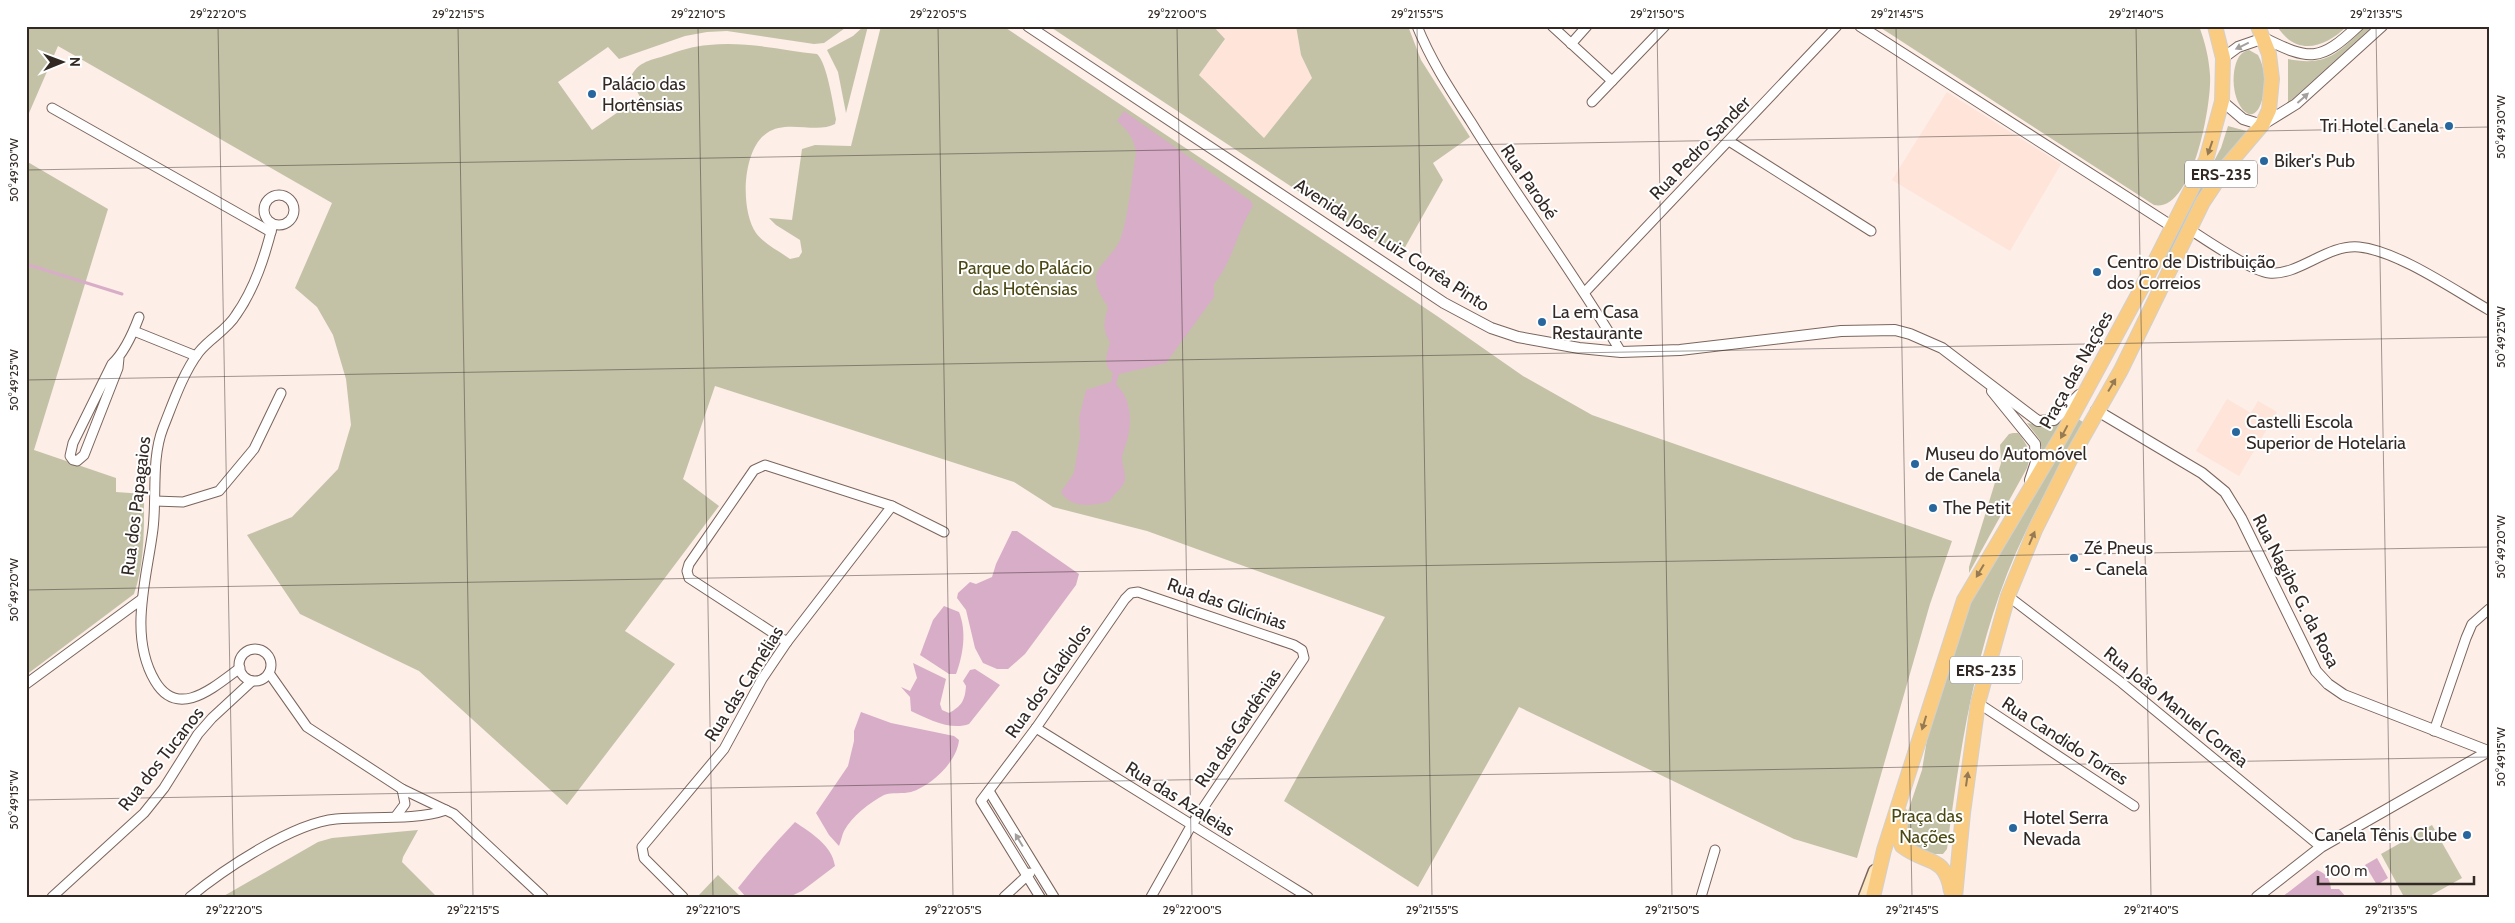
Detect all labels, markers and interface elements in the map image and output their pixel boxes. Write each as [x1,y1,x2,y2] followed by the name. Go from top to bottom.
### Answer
[190,6,246,21] text: 29°22'20"S
[432,6,484,21] text: 29°22'15"S
[671,6,725,21] text: 29°22'10"S
[910,6,966,21] text: 29°22'05"S
[1148,6,1206,21] text: 29°22'00"S
[1391,6,1443,21] text: 29°21'55"S
[1630,6,1684,21] text: 29°21'50"S
[1871,6,1923,21] text: 29°21'45"S
[2109,6,2163,21] text: 29°21'40"S
[2350,6,2402,21] text: 29°21'35"S
[38,38,88,88] north arrow
[2235,42,2249,50] one-way arrow
[66,57,84,67] text: N
[602,73,686,116] place label: Palácio das Hortênsias
[586,88,598,100] marker: Palácio das Hortênsias
[1645,91,1755,204] street label: Rua Pedro Sander
[2296,92,2308,104] one-way arrow
[2493,94,2508,159] text: 50°49'30"W
[2320,115,2439,137] place label: Tri Hotel Canela
[2443,120,2455,132] marker: Tri Hotel Canela
[6,137,21,202] text: 50°49'30"W
[1496,140,1562,224] street label: Rua Parobé
[2206,140,2213,155] one-way arrow
[2274,150,2355,172] place label: Biker's Pub
[2258,155,2270,167] marker: Biker's Pub
[2185,160,2257,188] road number: ERS-235
[1290,174,1494,316] street label: Avenida José Luiz Corrêa Pinto
[2107,251,2276,294] place label: Centro de Distribuição dos Correios
[958,257,1092,300] park label: Parque do Palácio das Hotênsias
[2091,266,2103,278] marker: Centro de Distribuição dos Correios
[1552,301,1643,344] place label: La em Casa Restaurante
[2493,305,2508,368] text: 50°49'25"W
[2035,307,2117,433] street label: Praça das Nações
[1536,316,1548,328] marker: La em Casa Restaurante
[6,348,21,411] text: 50°49'25"W
[2107,378,2116,391] one-way arrow
[2246,411,2406,454] place label: Castelli Escola Superior de Hotelaria
[2059,425,2068,439] one-way arrow
[2230,426,2242,438] marker: Castelli Escola Superior de Hotelaria
[117,435,155,577] street label: Rua dos Papagaios
[1925,443,2088,486] place label: Museu do Automóvel de Canela
[1909,458,1921,470] marker: Museu do Automóvel de Canela
[1943,497,2011,519] place label: The Petit
[1927,502,1939,514] marker: The Petit
[2248,511,2344,672] street label: Rua Nagibe G. da Rosa
[2493,514,2508,579] text: 50°49'20"W
[2028,531,2036,545] one-way arrow
[2084,537,2153,580] place label: Zé Pneus - Canela
[2068,552,2080,564] marker: Zé Pneus - Canela
[6,557,21,622] text: 50°49'20"W
[1976,565,1985,578] one-way arrow
[1164,573,1290,635] street label: Rua das Glicínias
[1000,620,1096,742] street label: Rua dos Gladiolos
[700,622,788,746] street label: Rua das Camélias
[2099,642,2253,772] street label: Rua João Manuel Corrêa
[1950,656,2022,684] road number: ERS-235
[1190,665,1286,791] street label: Rua das Gardênias
[1998,692,2132,790] street label: Rua Candido Torres
[114,703,208,815] street label: Rua dos Tucanos
[1919,716,1927,731] one-way arrow
[2493,727,2508,787] text: 50°49'15"W
[1121,757,1239,841] street label: Rua das Azaleias
[6,770,21,830] text: 50°49'15"W
[1964,770,1972,786] one-way arrow
[1891,805,1963,848] park label: Praça das Nações
[2023,807,2109,850] place label: Hotel Serra Nevada
[2007,822,2019,834] marker: Hotel Serra Nevada
[2314,824,2457,846] place label: Canela Tênis Clube
[2461,829,2473,841] marker: Canela Tênis Clube
[1015,834,1024,847] one-way arrow
[2318,853,2474,885] scale bar
[2325,862,2367,880] text: 100 m
[206,902,262,917] text: 29°22'20"S
[447,902,499,917] text: 29°22'15"S
[686,902,740,917] text: 29°22'10"S
[925,902,981,917] text: 29°22'05"S
[1163,902,1221,917] text: 29°22'00"S
[1406,902,1458,917] text: 29°21'55"S
[1645,902,1699,917] text: 29°21'50"S
[1886,902,1938,917] text: 29°21'45"S
[2124,902,2178,917] text: 29°21'40"S
[2365,902,2417,917] text: 29°21'35"S

